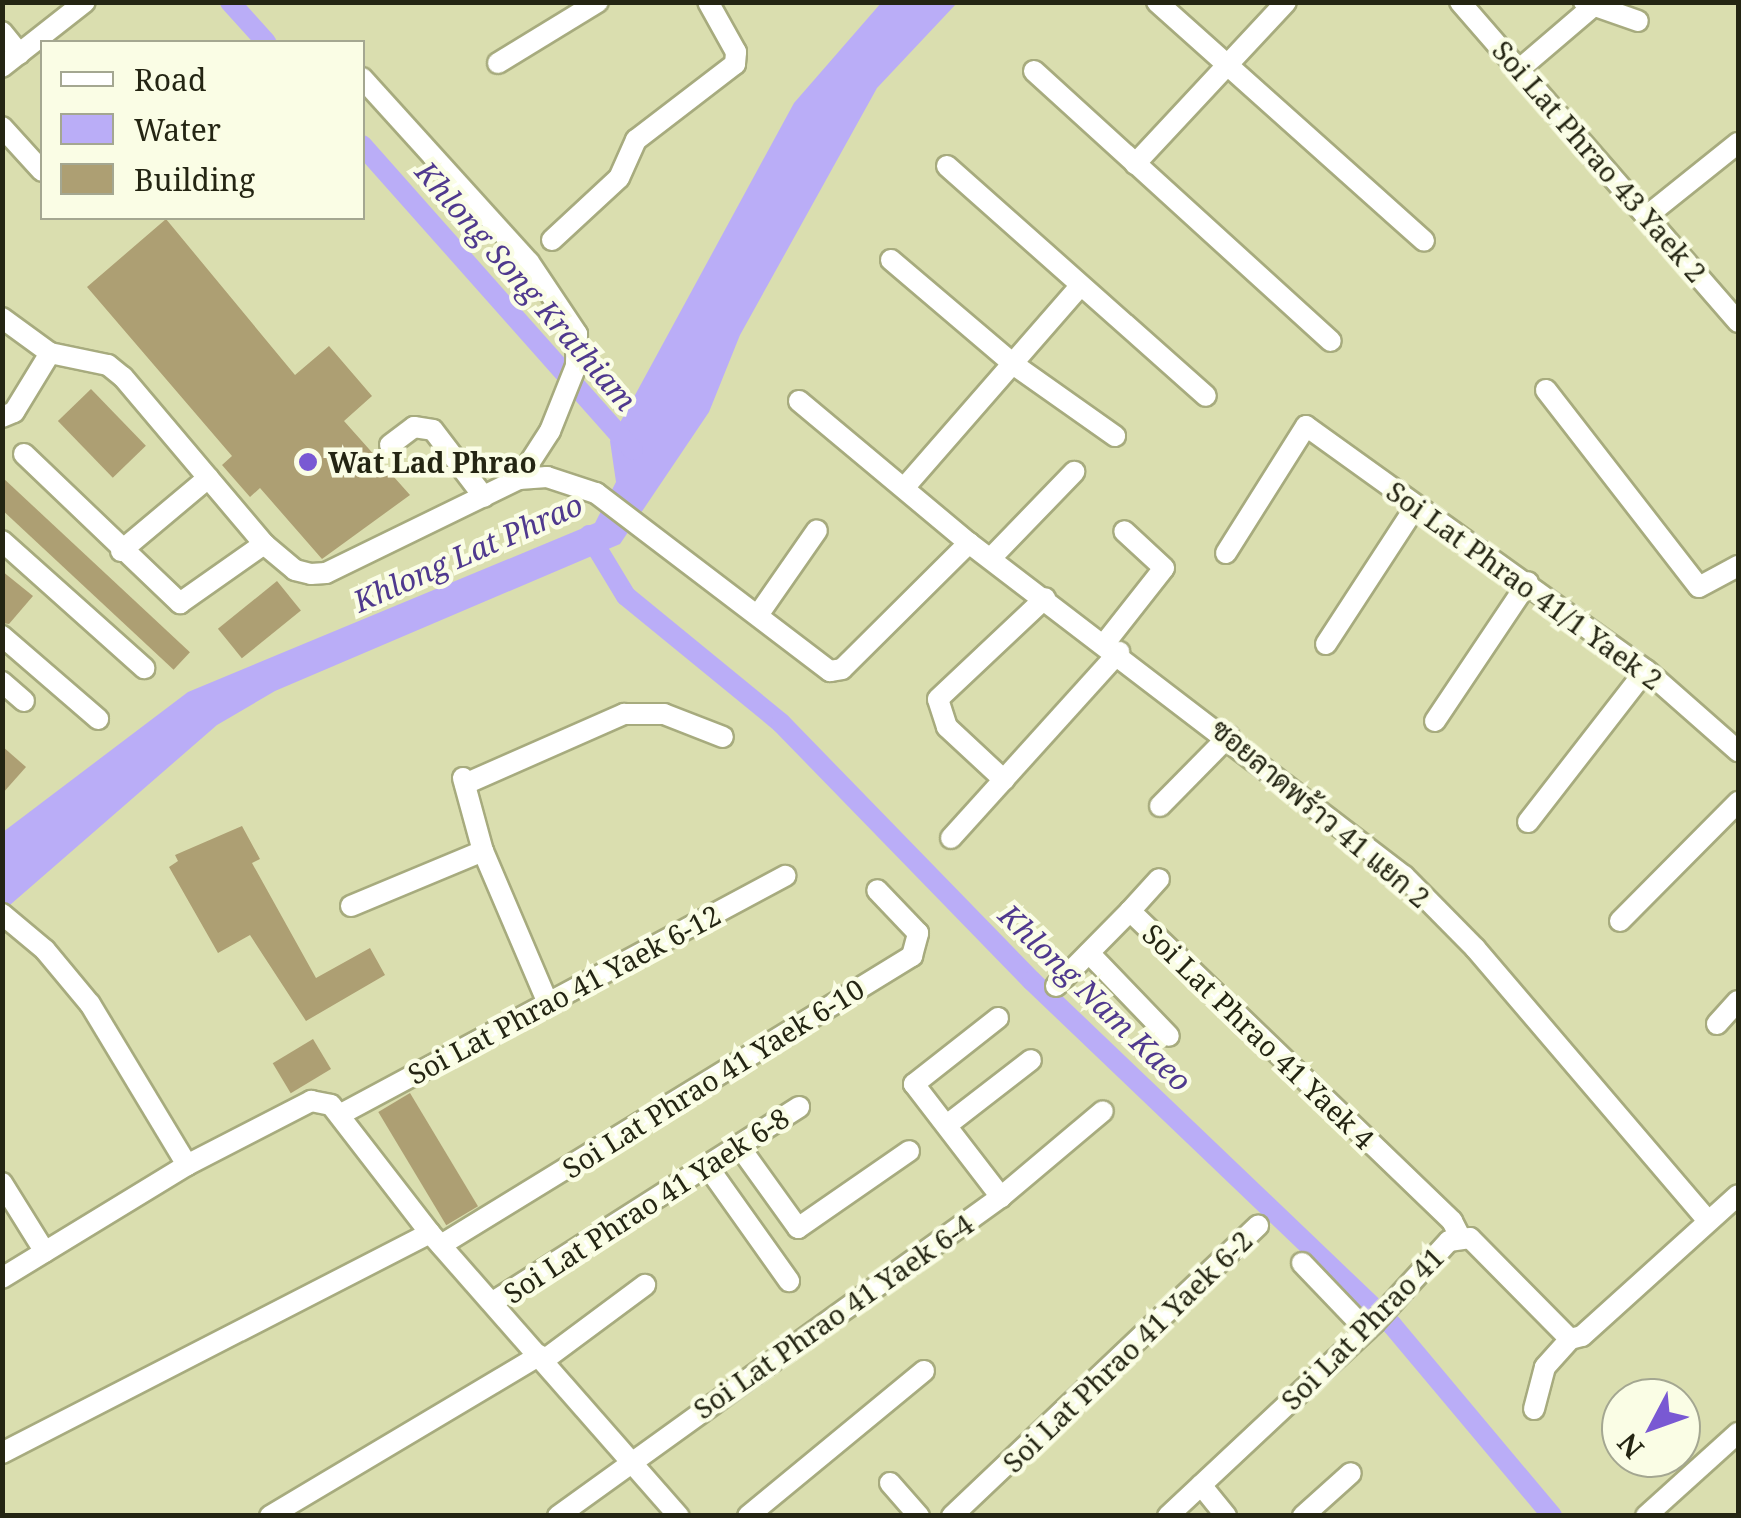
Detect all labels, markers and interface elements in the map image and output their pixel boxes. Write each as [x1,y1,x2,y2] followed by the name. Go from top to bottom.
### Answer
[1486,33,1714,289] street label: Soi Lat Phrao 43 Yaek 2
[40,40,365,220] legend
[134,59,206,100] text: Road
[134,109,221,150] text: Water
[408,154,644,418] water label: Khlong Song Krathiam
[134,159,255,200] text: Building
[328,445,537,479] place label: Wat Lad Phrao
[297,451,319,473] marker: Wat Lad Phrao
[1381,474,1669,696] street label: Soi Lat Phrao 41/1 Yaek 2
[348,486,588,620] water label: Khlong Lat Phrao
[1205,712,1437,914] street label: ซอยลาดพร้าว 41 แยก 2
[402,897,726,1091] street label: Soi Lat Phrao 41 Yaek 6-12
[991,897,1199,1099] water label: Khlong Nam Kaeo
[1136,917,1382,1155] street label: Soi Lat Phrao 41 Yaek 4
[556,971,870,1185] street label: Soi Lat Phrao 41 Yaek 6-10
[497,1100,795,1310] street label: Soi Lat Phrao 41 Yaek 6-8
[687,1207,979,1425] street label: Soi Lat Phrao 41 Yaek 6-4
[995,1223,1259,1479] street label: Soi Lat Phrao 41 Yaek 6-2
[1274,1240,1450,1416] street label: Soi Lat Phrao 41
[1601,1378,1701,1478] north arrow
[1608,1426,1651,1467] text: N

